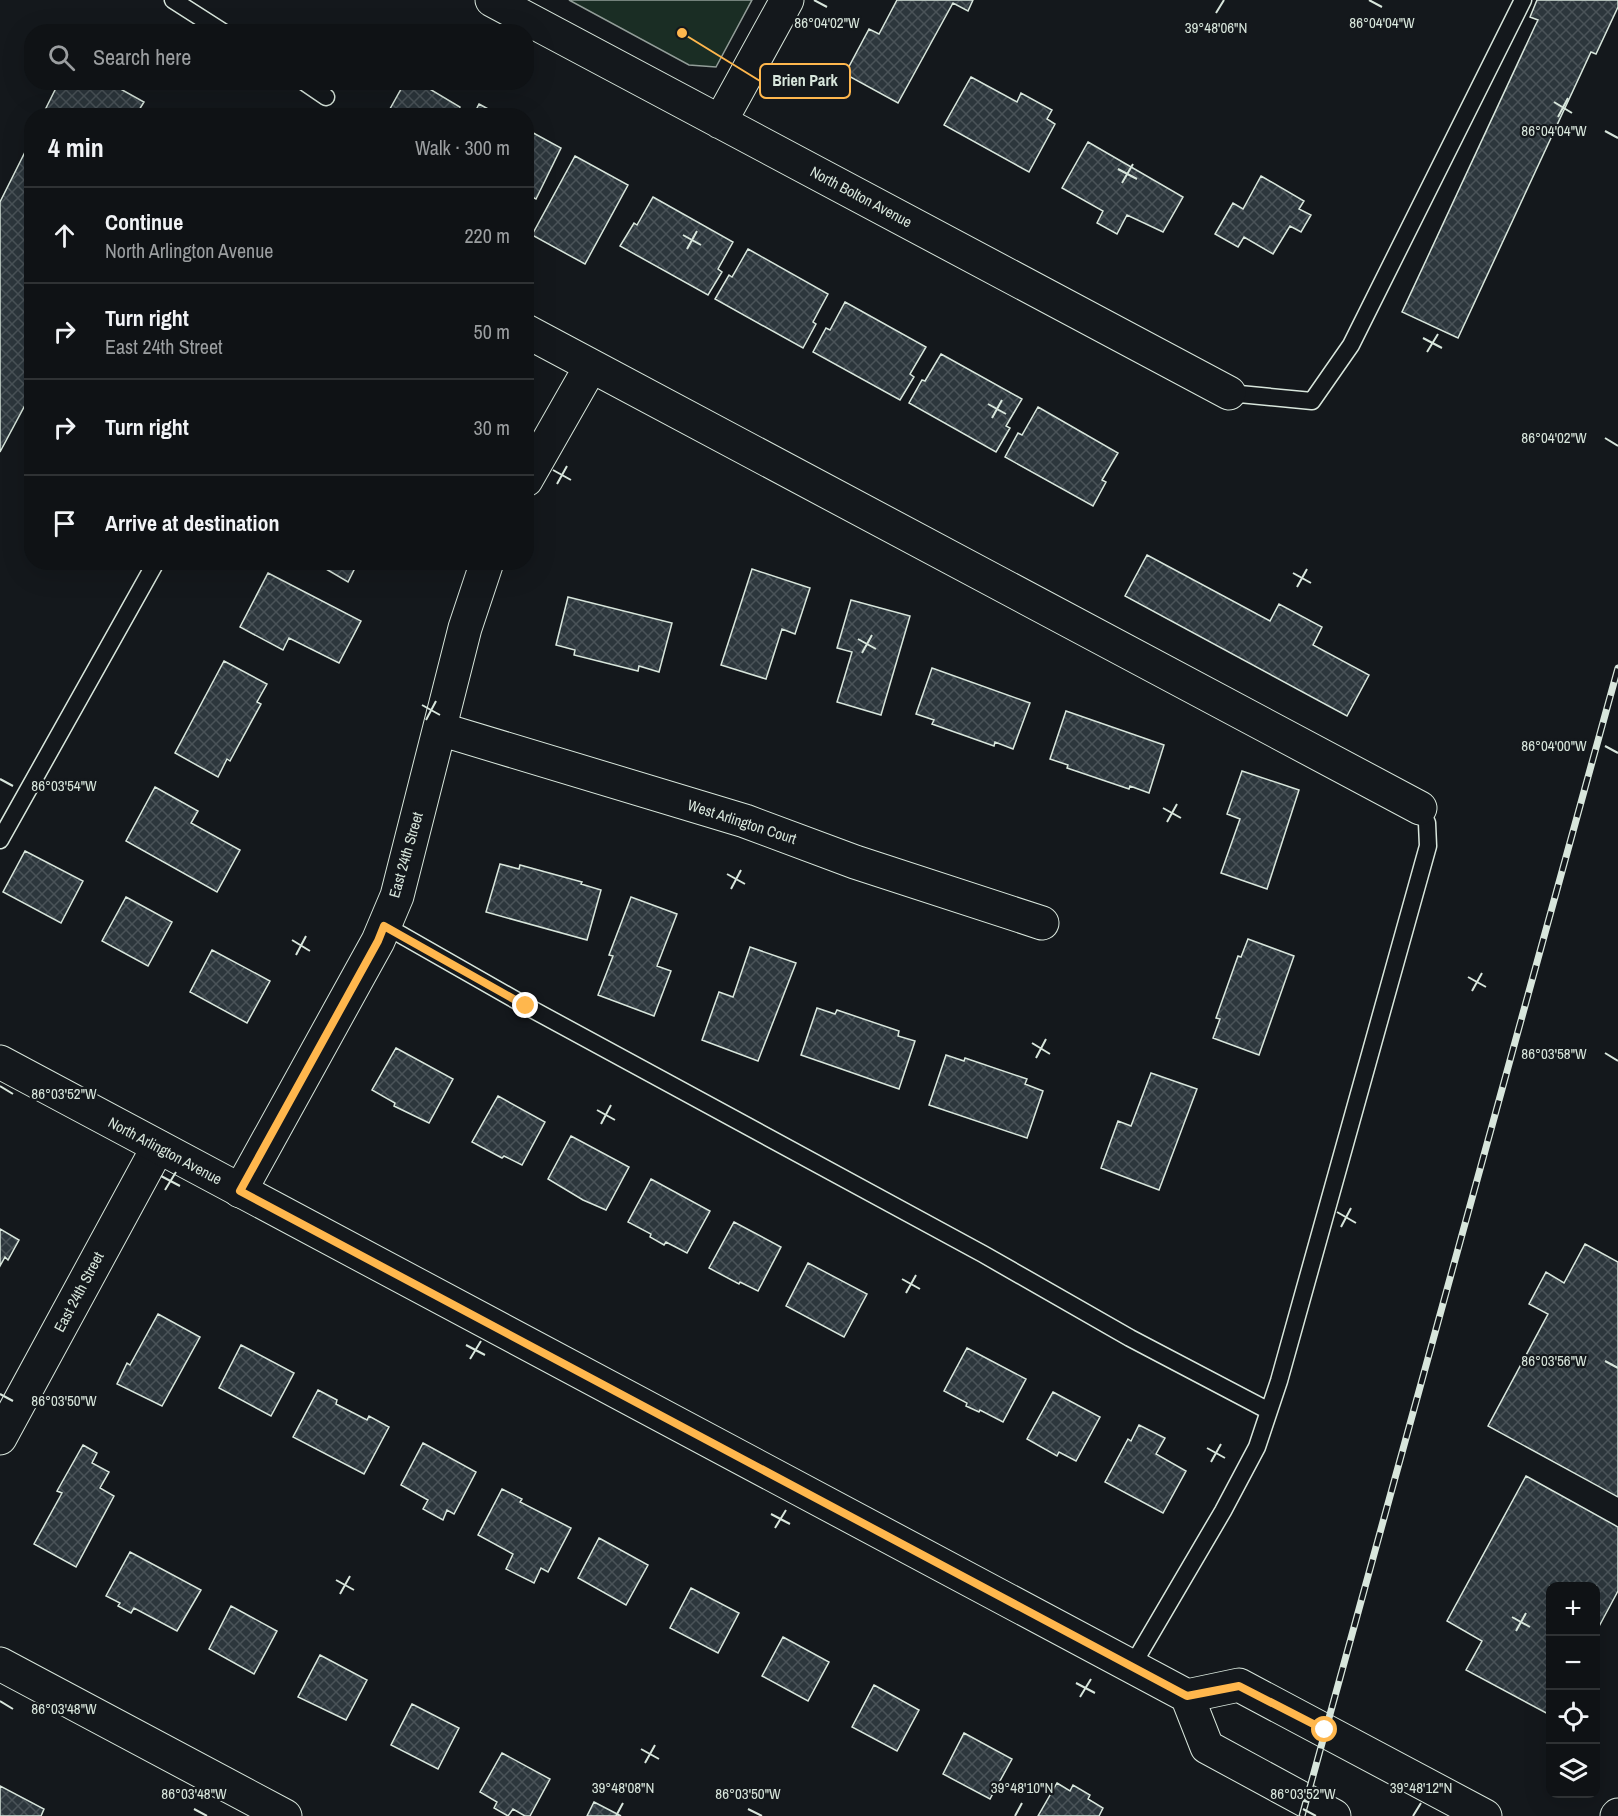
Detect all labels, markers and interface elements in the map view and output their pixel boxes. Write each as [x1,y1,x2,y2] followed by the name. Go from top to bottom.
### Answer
[794,12,860,33] text: 86°04'02"W
[1349,12,1415,33] text: 86°04'04"W
[1185,17,1247,38] text: 39°48'06"N
[24,24,534,90] search box
[45,41,78,74] icon: search
[93,42,191,72] text: Search here
[760,64,850,98] callout: Brien Park
[772,69,839,91] text: Brien Park
[1521,120,1587,141] text: 86°04'04"W
[48,130,104,165] text: 4 min
[415,134,510,161] text: Walk · 300 m
[807,161,916,232] street label: North Bolton Avenue
[105,207,183,237] text: Continue
[48,219,81,252] icon: ahead
[464,222,510,249] text: 220 m
[105,237,273,264] text: North Arlington Avenue
[105,303,189,333] text: Turn right
[48,315,81,348] icon: right
[474,318,510,345] text: 50 m
[105,333,223,360] text: East 24th Street
[48,411,81,444] icon: right
[105,412,189,442] text: Turn right
[474,414,510,441] text: 30 m
[1521,427,1587,448] text: 86°04'02"W
[48,507,81,540] icon: arrive
[105,508,279,538] text: Arrive at destination
[1521,735,1587,756] text: 86°04'00"W
[31,775,97,796] text: 86°03'54"W
[685,794,800,849] street label: West Arlington Court
[383,809,428,900] street label: East 24th Street
[512,992,538,1018] route end
[1521,1043,1587,1064] text: 86°03'58"W
[31,1083,97,1104] text: 86°03'52"W
[105,1112,226,1190] street label: North Arlington Avenue
[49,1247,109,1336] street label: East 24th Street
[1521,1350,1587,1371] text: 86°03'56"W
[31,1390,97,1411] text: 86°03'50"W
[1546,1582,1600,1798] map controls
[1546,1582,1600,1636] button: +
[1546,1636,1600,1690] button: −
[1546,1690,1600,1744] button: locate
[31,1698,97,1719] text: 86°03'48"W
[1311,1716,1337,1742] route start
[1546,1744,1600,1798] button: layers
[592,1777,654,1798] text: 39°48'08"N
[991,1777,1053,1798] text: 39°48'10"N
[1390,1777,1452,1798] text: 39°48'12"N
[161,1783,227,1804] text: 86°03'48"W
[715,1783,781,1804] text: 86°03'50"W
[1270,1783,1336,1804] text: 86°03'52"W

